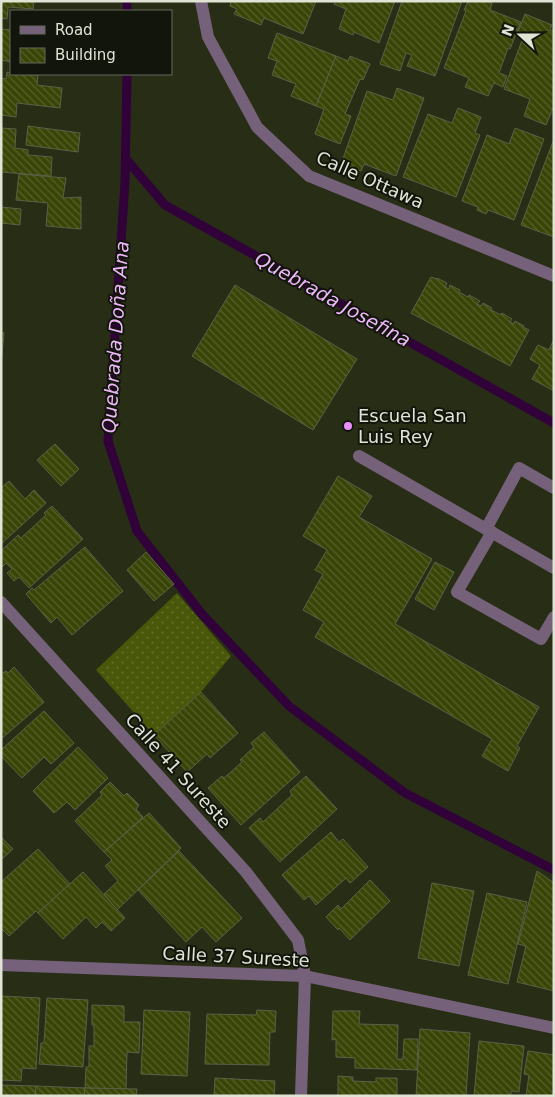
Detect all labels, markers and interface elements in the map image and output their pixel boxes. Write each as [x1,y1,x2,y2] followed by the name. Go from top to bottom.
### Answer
[10,10,172,75] legend
[495,10,545,60] north arrow
[55,21,93,39] text: Road
[498,22,517,39] text: N
[55,46,116,64] text: Building
[313,146,427,213] street label: Calle Ottawa
[97,240,133,434] water label: Quebrada Doña Ana
[251,247,415,351] water label: Quebrada Josefina
[358,405,467,447] place label: Escuela San Luis Rey
[342,420,354,432] marker: Escuela San Luis Rey
[121,709,236,832] street label: Calle 41 Sureste
[162,942,310,971] street label: Calle 37 Sureste

